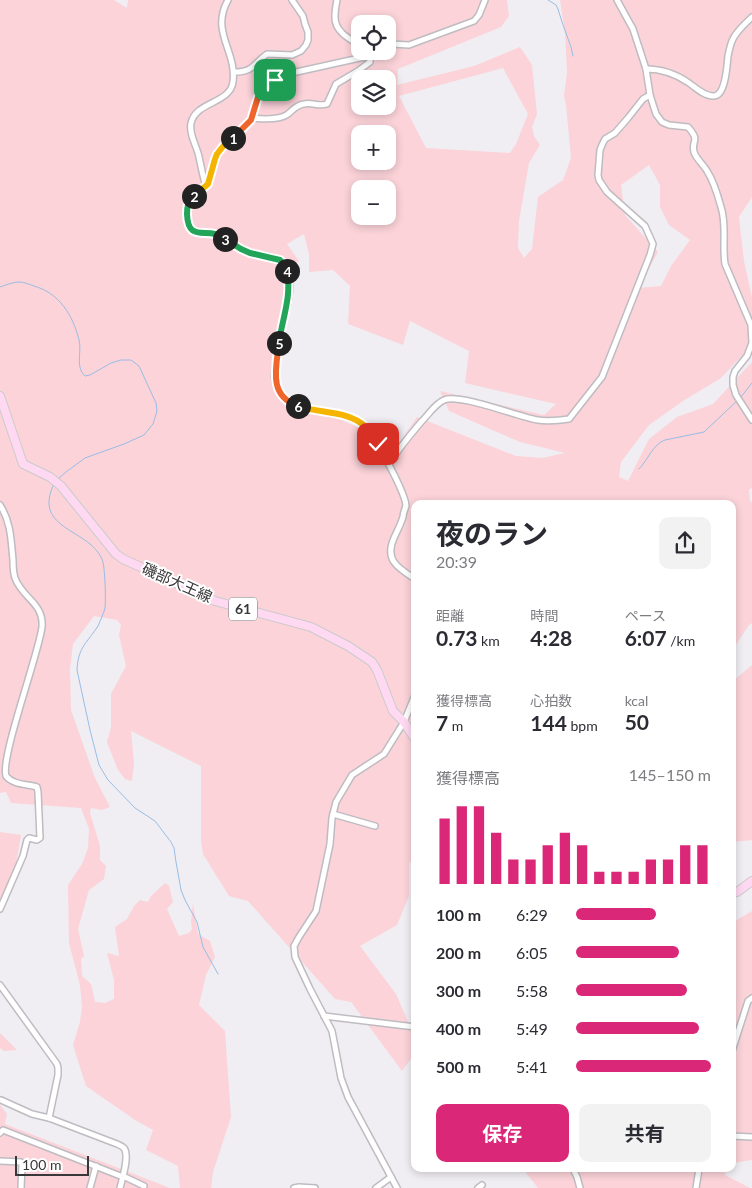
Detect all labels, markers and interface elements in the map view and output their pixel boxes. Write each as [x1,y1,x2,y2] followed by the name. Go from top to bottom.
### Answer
[351,15,396,225] map controls
[351,15,396,60] button: locate
[254,59,296,101] pin
[261,66,289,94] icon: arrive
[351,70,396,115] button: layers
[351,125,396,170] button: +
[220,126,246,150] pin: 1
[229,130,238,147] text: 1
[351,180,396,225] button: −
[182,184,206,208] pin: 2
[190,188,199,205] text: 2
[212,226,238,252] pin: 3
[221,231,230,248] text: 3
[274,258,300,284] pin: 4
[283,263,292,280] text: 4
[266,330,292,356] pin: 5
[275,335,284,352] text: 5
[286,394,310,418] pin: 6
[294,398,303,415] text: 6
[357,423,399,465] pin
[364,430,392,458] icon: check
[436,516,548,550] text: 夜のラン
[659,517,711,569] button: share
[436,552,477,571] text: 20:39
[139,559,215,606] street label: 磯部大王線
[229,598,257,620] road number: 61
[436,607,464,624] text: 距離
[530,607,558,624] text: 時間
[625,607,666,624] text: ペース
[436,625,478,650] text: 0.73
[530,625,572,650] text: 4:28
[625,625,667,650] text: 6:07
[478,632,500,649] text: km
[667,632,695,649] text: /km
[436,692,492,709] text: 獲得標高
[530,692,572,709] text: 心拍数
[625,692,648,709] text: kcal
[625,709,649,734] text: 50
[436,710,448,735] text: 7
[530,710,567,735] text: 144
[448,717,463,734] text: m
[567,717,598,734] text: bpm
[629,765,711,784] text: 145–150 m
[436,768,500,787] text: 獲得標高
[436,905,481,924] text: 100 m
[516,905,548,924] text: 6:29
[436,943,481,962] text: 200 m
[516,943,548,962] text: 6:05
[436,981,481,1000] text: 300 m
[516,981,548,1000] text: 5:58
[436,1019,481,1038] text: 400 m
[516,1019,548,1038] text: 5:49
[436,1057,481,1076] text: 500 m
[516,1057,548,1076] text: 5:41
[436,1104,569,1162] button: 保存
[579,1104,711,1162] button: 共有
[15,1153,89,1176] scale bar
[22,1156,61,1173] text: 100 m

